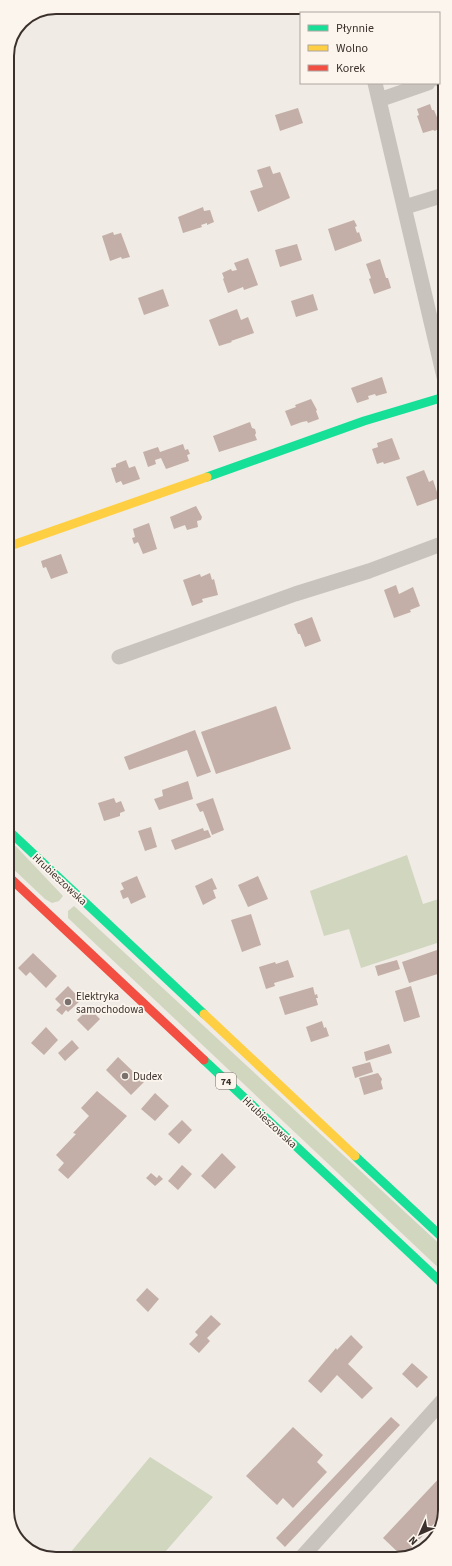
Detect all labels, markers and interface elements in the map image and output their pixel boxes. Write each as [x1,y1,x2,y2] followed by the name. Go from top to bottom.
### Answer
[300,12,440,84] legend
[336,20,374,37] text: Płynnie
[336,40,368,57] text: Wolno
[336,60,365,77] text: Korek
[29,850,90,909] street label: Hrubieszowska
[76,989,144,1017] place label: Elektryka samochodowa
[63,997,73,1007] marker: Elektryka samochodowa
[133,1069,162,1084] place label: Dudex
[120,1071,130,1081] marker: Dudex
[216,1073,236,1089] road number: 74
[239,1093,300,1152] street label: Hrubieszowska
[400,1514,440,1554] north arrow
[405,1533,421,1549] text: N

